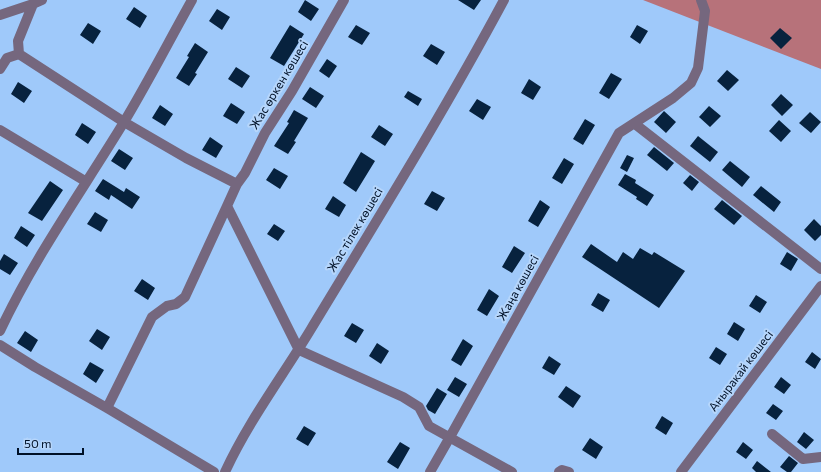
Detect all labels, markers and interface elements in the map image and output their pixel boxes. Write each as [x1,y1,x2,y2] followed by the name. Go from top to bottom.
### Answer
[246,37,310,131] street label: Жас өркен көшесі
[323,185,385,274] street label: Жас тілек көшесі
[493,252,541,323] street label: Жаңа көшесі
[705,327,775,414] street label: Аныракай көшесі
[18,430,83,456] scale bar
[24,436,52,450] text: 50 m

